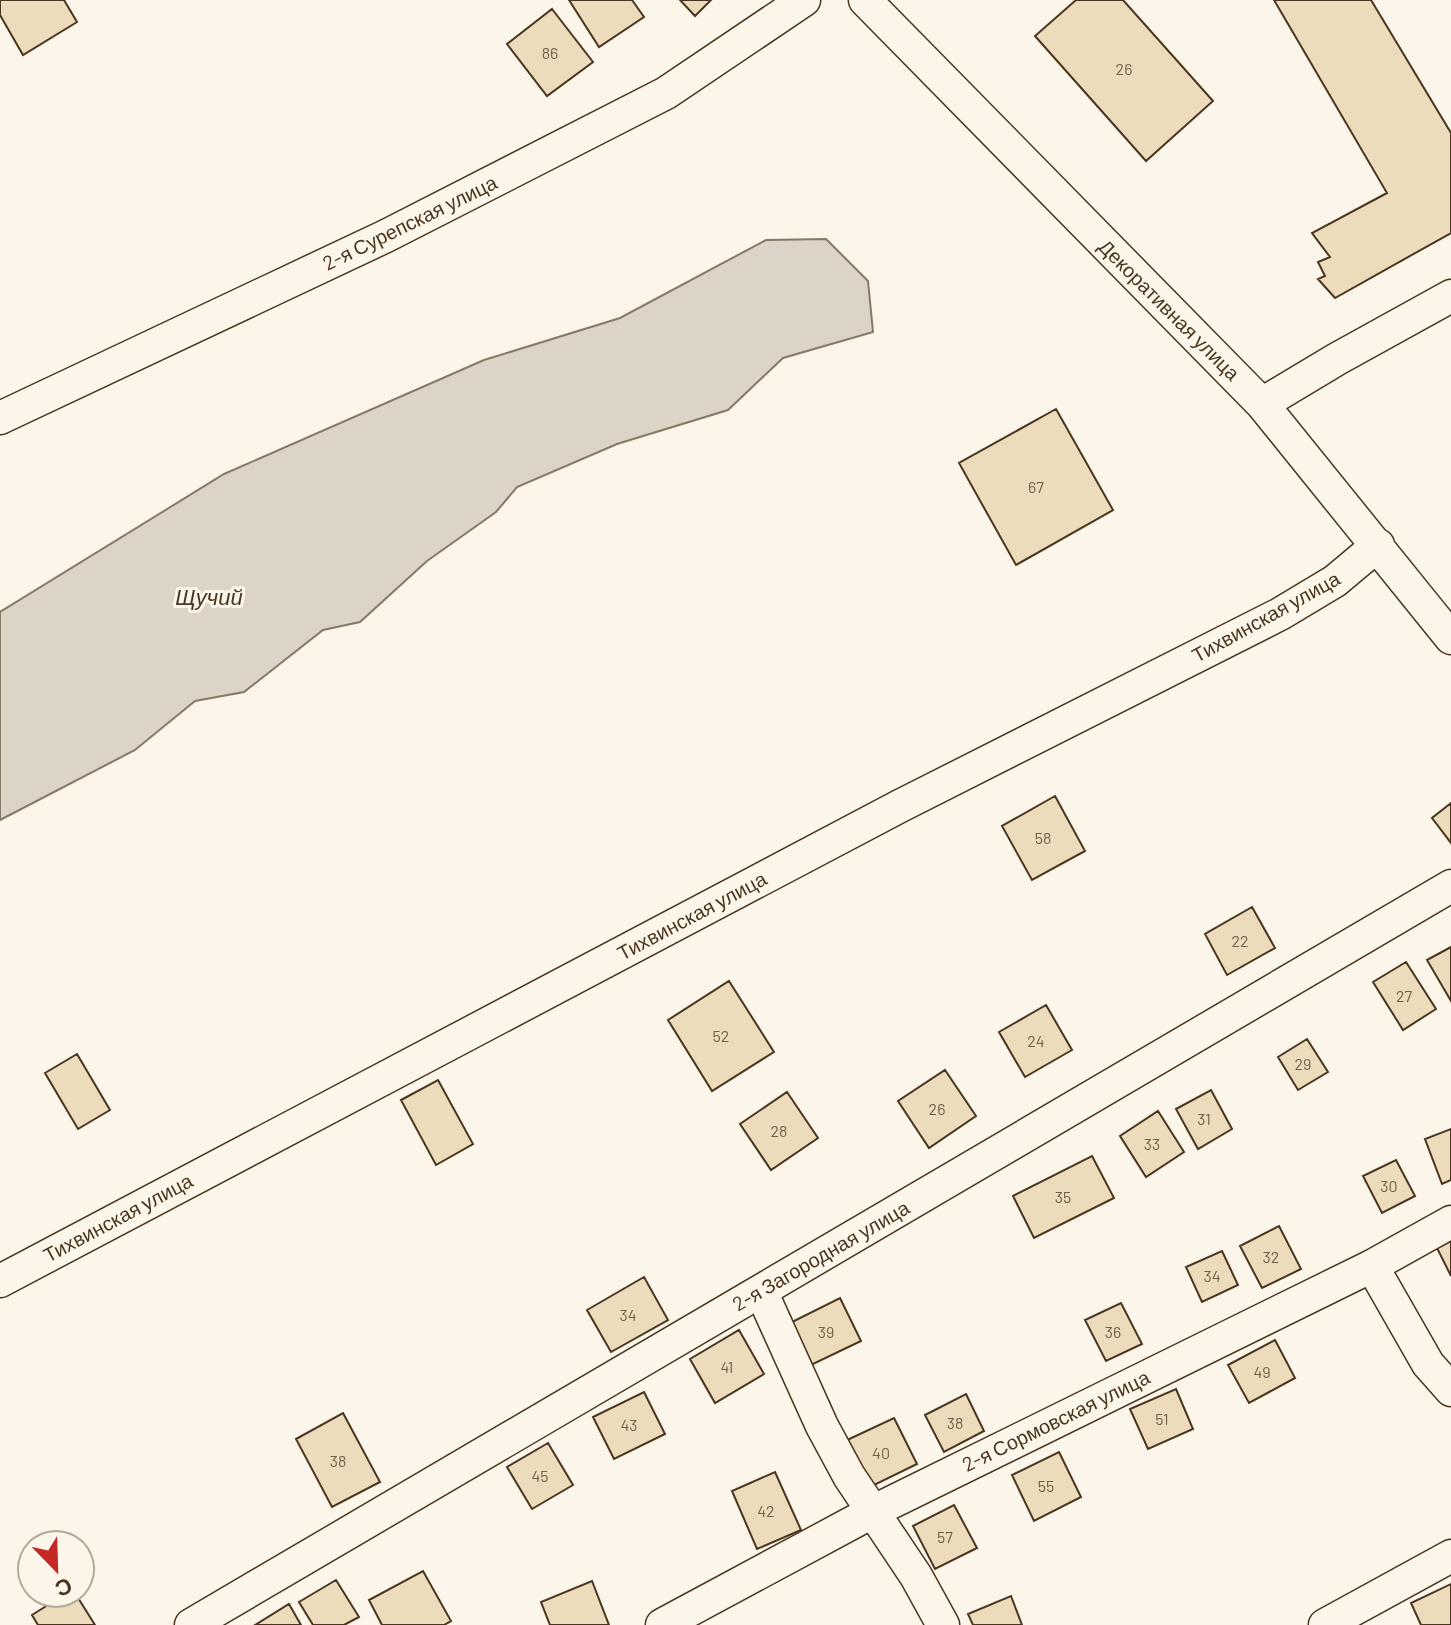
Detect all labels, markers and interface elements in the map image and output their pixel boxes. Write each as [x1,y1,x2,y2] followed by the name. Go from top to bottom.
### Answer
[542,43,558,62] house number: 86
[1116,59,1132,78] house number: 26
[319,169,501,275] street label: 2-я Сурепская улица
[1094,234,1246,385] street label: Декоративная улица
[1028,477,1044,496] house number: 67
[1187,565,1344,667] street label: Тихвинская улица
[175,583,243,610] water label: Щучий
[1035,828,1051,847] house number: 58
[613,865,771,965] street label: Тихвинская улица
[1231,931,1249,950] house number: 22
[1396,986,1412,1005] house number: 27
[713,1026,729,1045] house number: 52
[1027,1031,1045,1050] house number: 24
[1295,1054,1311,1073] house number: 29
[929,1099,945,1118] house number: 26
[1197,1109,1211,1128] house number: 31
[771,1121,787,1140] house number: 28
[1144,1134,1160,1153] house number: 33
[39,1167,197,1267] street label: Тихвинская улица
[1380,1176,1398,1195] house number: 30
[1055,1187,1071,1206] house number: 35
[728,1194,914,1316] street label: 2-я Загородная улица
[1263,1247,1279,1266] house number: 32
[1203,1266,1221,1285] house number: 34
[619,1305,637,1324] house number: 34
[818,1322,834,1341] house number: 39
[1105,1322,1121,1341] house number: 36
[721,1357,733,1376] house number: 41
[1253,1362,1271,1381] house number: 49
[958,1364,1154,1476] street label: 2-я Сормовская улица
[1155,1409,1169,1428] house number: 51
[947,1413,963,1432] house number: 38
[620,1415,638,1434] house number: 43
[872,1443,890,1462] house number: 40
[330,1451,346,1470] house number: 38
[531,1466,549,1485] house number: 45
[1038,1476,1054,1495] house number: 55
[757,1501,775,1520] house number: 42
[937,1527,953,1546] house number: 57
[16,1529,96,1609] north arrow
[52,1573,77,1603] text: С

